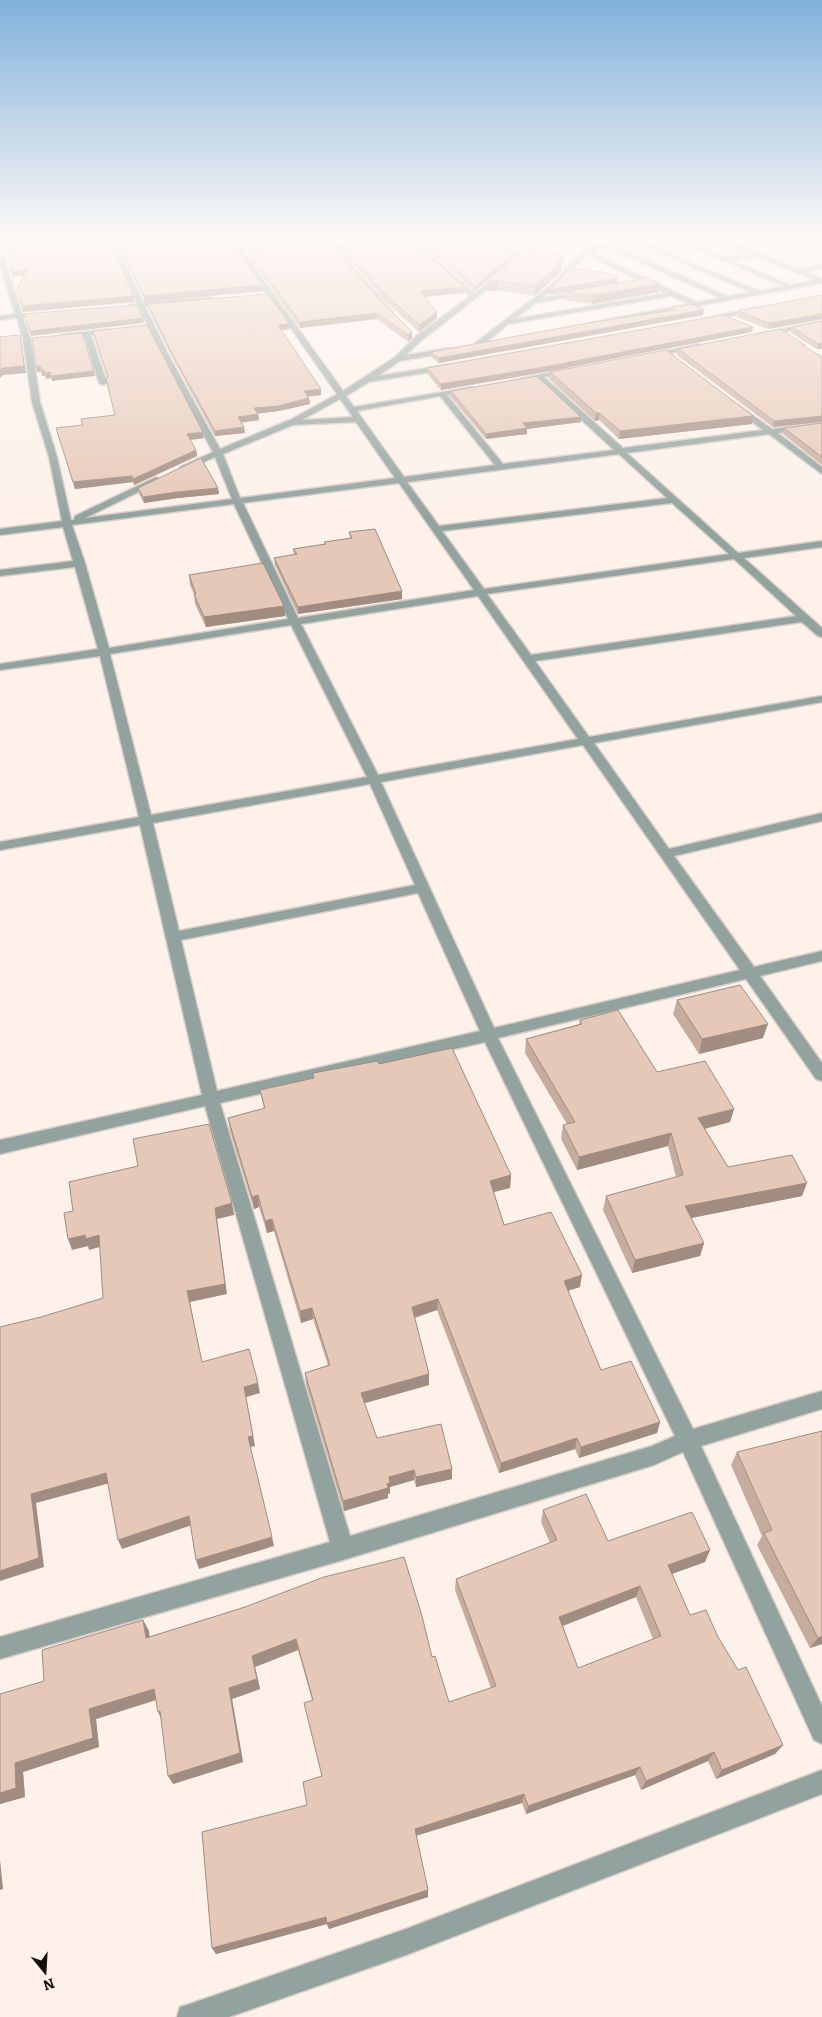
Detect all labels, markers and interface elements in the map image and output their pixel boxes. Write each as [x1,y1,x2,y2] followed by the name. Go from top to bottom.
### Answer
[20,1947,70,1997] north arrow
[41,1974,57,1994] text: N

